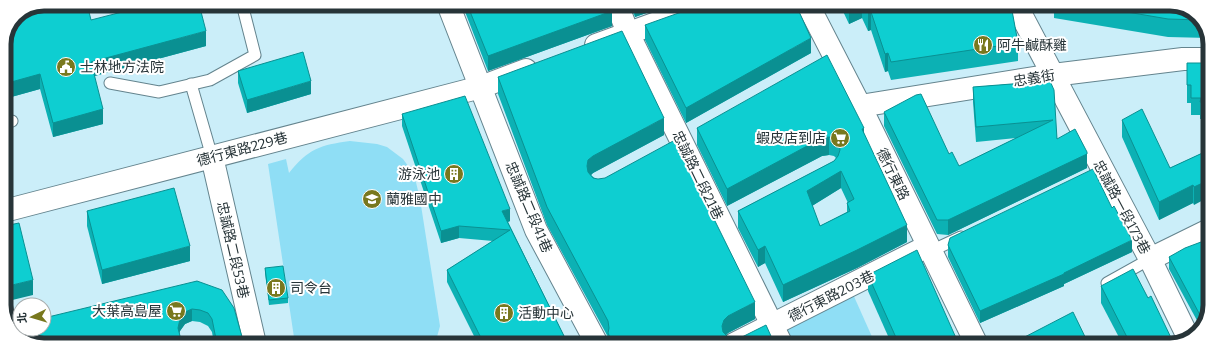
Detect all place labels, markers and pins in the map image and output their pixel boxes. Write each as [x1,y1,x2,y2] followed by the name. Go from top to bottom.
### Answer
[972,34,994,56] restaurant icon: 阿牛鹹酥雞
[997,37,1067,54] place label: 阿牛鹹酥雞
[55,56,77,78] public building icon: 士林地方法院
[80,59,164,76] place label: 士林地方法院
[829,127,851,149] supermarket icon: 蝦皮店到店
[756,130,826,147] place label: 蝦皮店到店
[443,163,465,185] building icon: 游泳池
[398,166,440,183] place label: 游泳池
[361,188,383,210] school or university icon: 蘭雅國中
[386,191,442,208] place label: 蘭雅國中
[265,277,287,299] building icon: 司令台
[290,280,332,297] place label: 司令台
[165,300,187,322] supermarket icon: 大葉高島屋
[493,302,515,324] building icon: 活動中心
[92,303,162,320] place label: 大葉高島屋
[518,305,574,322] place label: 活動中心

